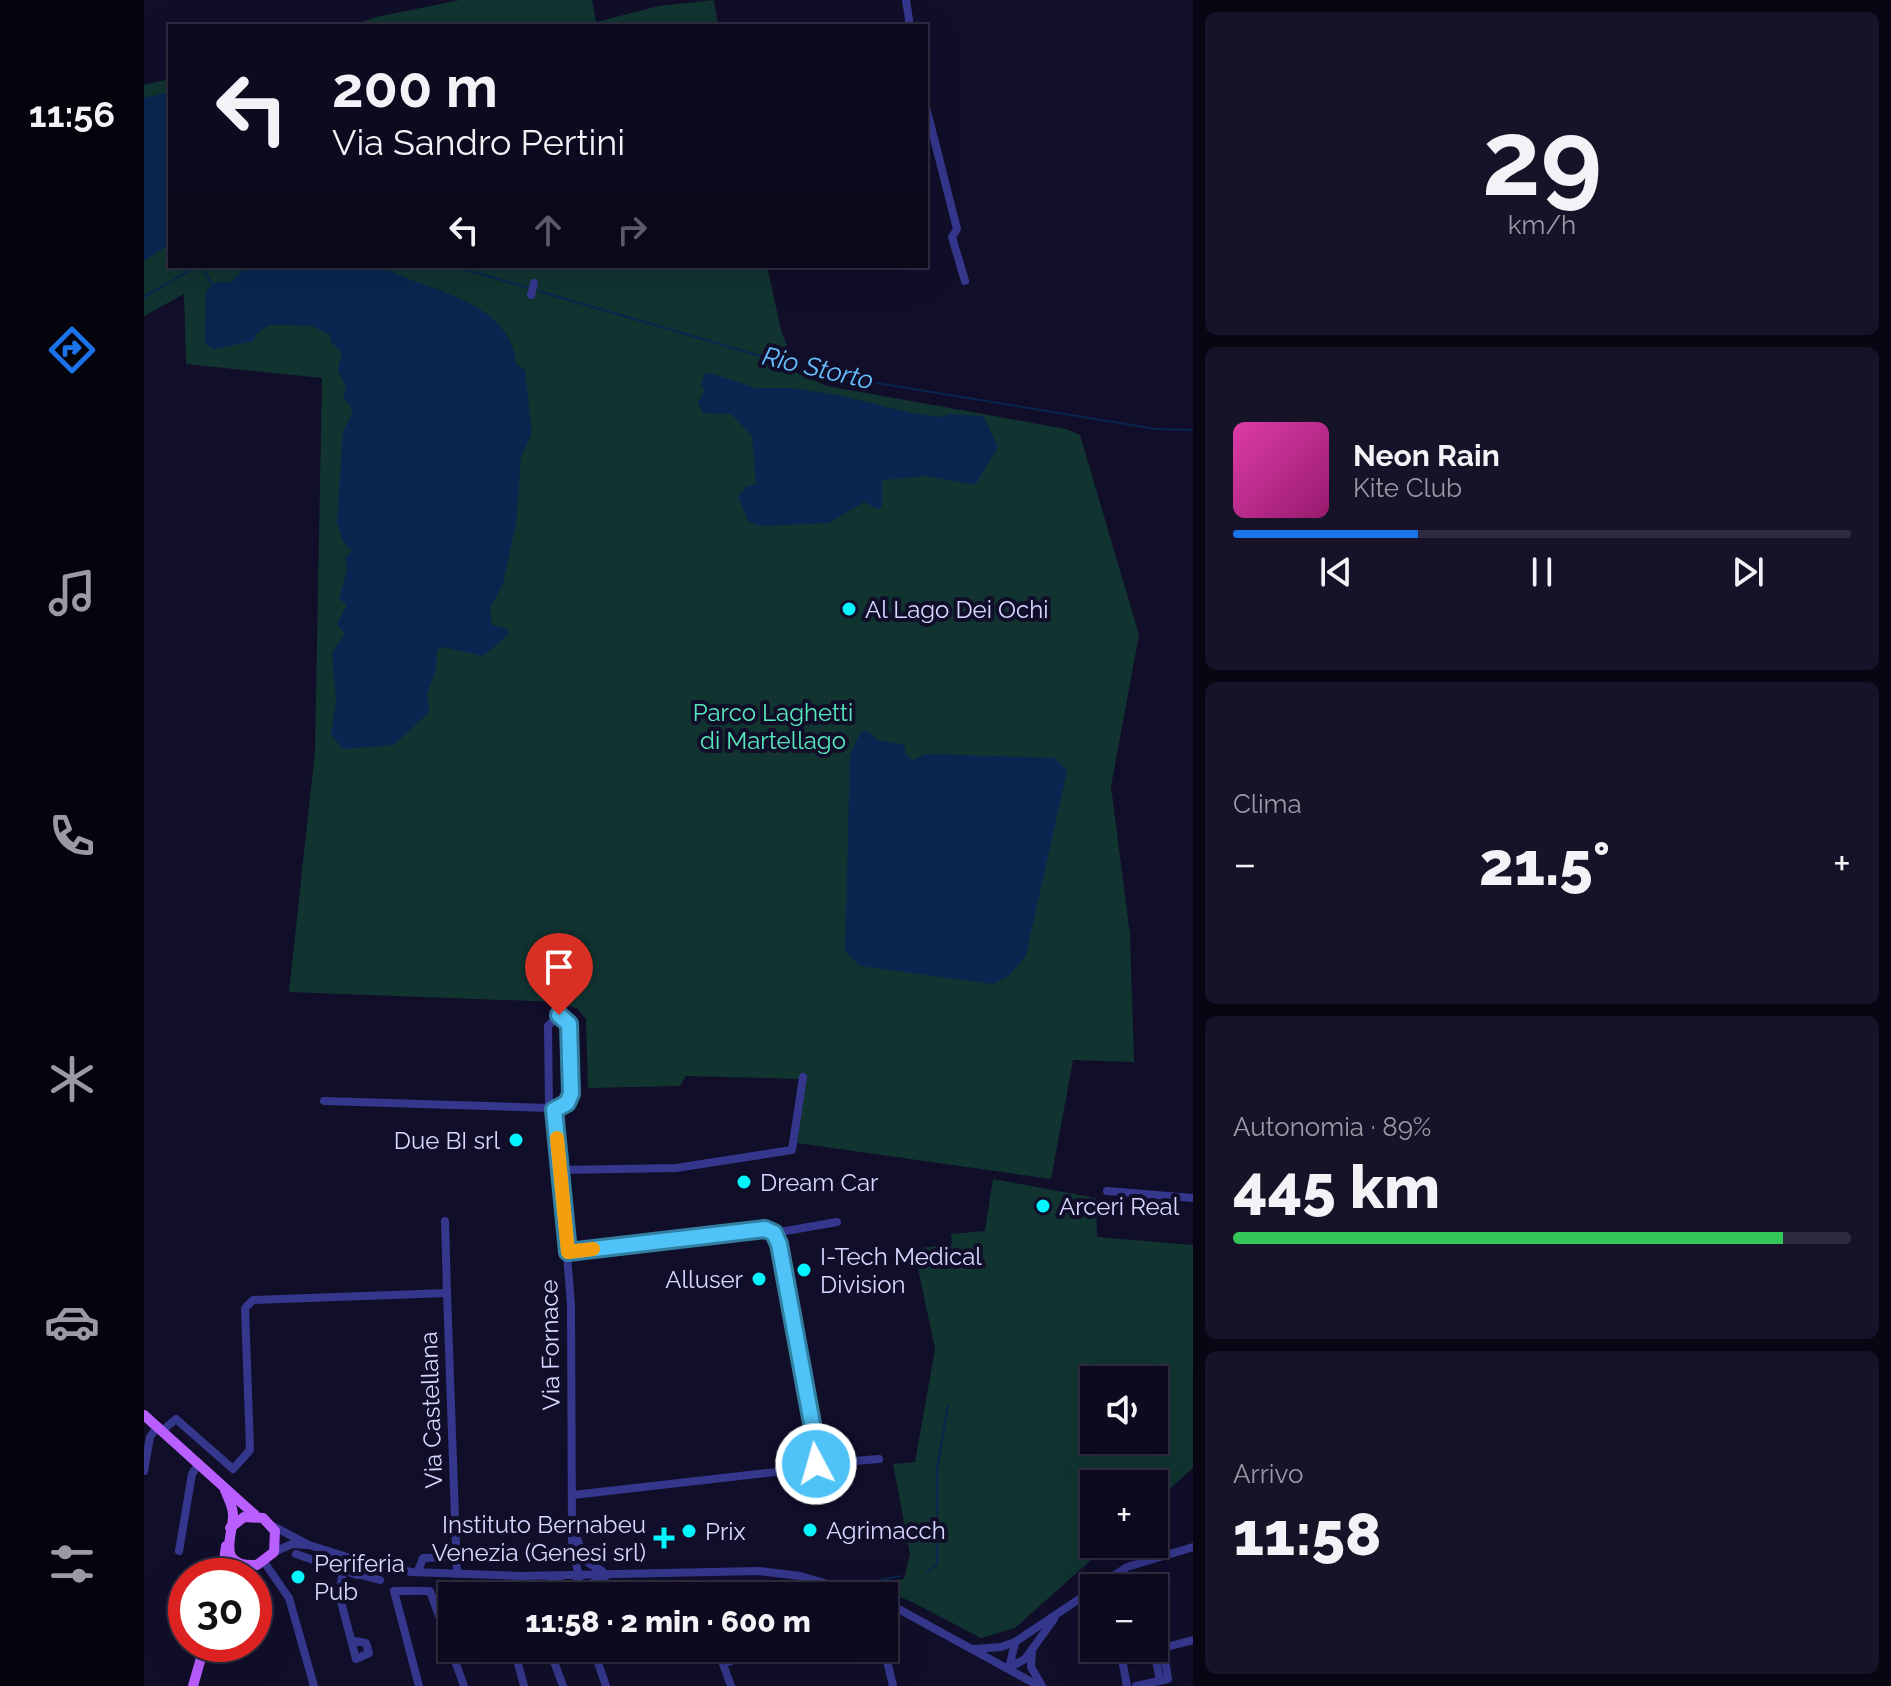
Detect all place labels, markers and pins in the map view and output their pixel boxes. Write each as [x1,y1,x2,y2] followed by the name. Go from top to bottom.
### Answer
[865,595,1048,624] place label: Al Lago Dei Ochi
[840,600,858,618] marker: Al Lago Dei Ochi
[525,933,593,1015] pin
[394,1126,500,1155] place label: Due BI srl
[507,1131,525,1149] marker: Due BI srl
[760,1168,879,1197] place label: Dream Car
[735,1173,753,1191] marker: Dream Car
[1059,1192,1180,1221] place label: Arceri Real
[1034,1197,1052,1215] marker: Arceri Real
[820,1242,982,1299] place label: I-Tech Medical Division
[795,1261,813,1279] marker: I-Tech Medical Division
[665,1265,744,1294] place label: Alluser
[750,1270,768,1288] marker: Alluser
[432,1510,646,1567] place label: Instituto Bernabeu Venezia (Genesi srl)
[826,1516,946,1545] place label: Agrimacch
[705,1517,746,1546] place label: Prix
[801,1521,819,1539] marker: Agrimacch
[680,1522,698,1540] marker: Prix
[653,1527,675,1549] marker: Instituto Bernabeu Venezia (Genesi srl)
[314,1549,405,1606] place label: Periferia Pub
[289,1568,307,1586] marker: Periferia Pub

